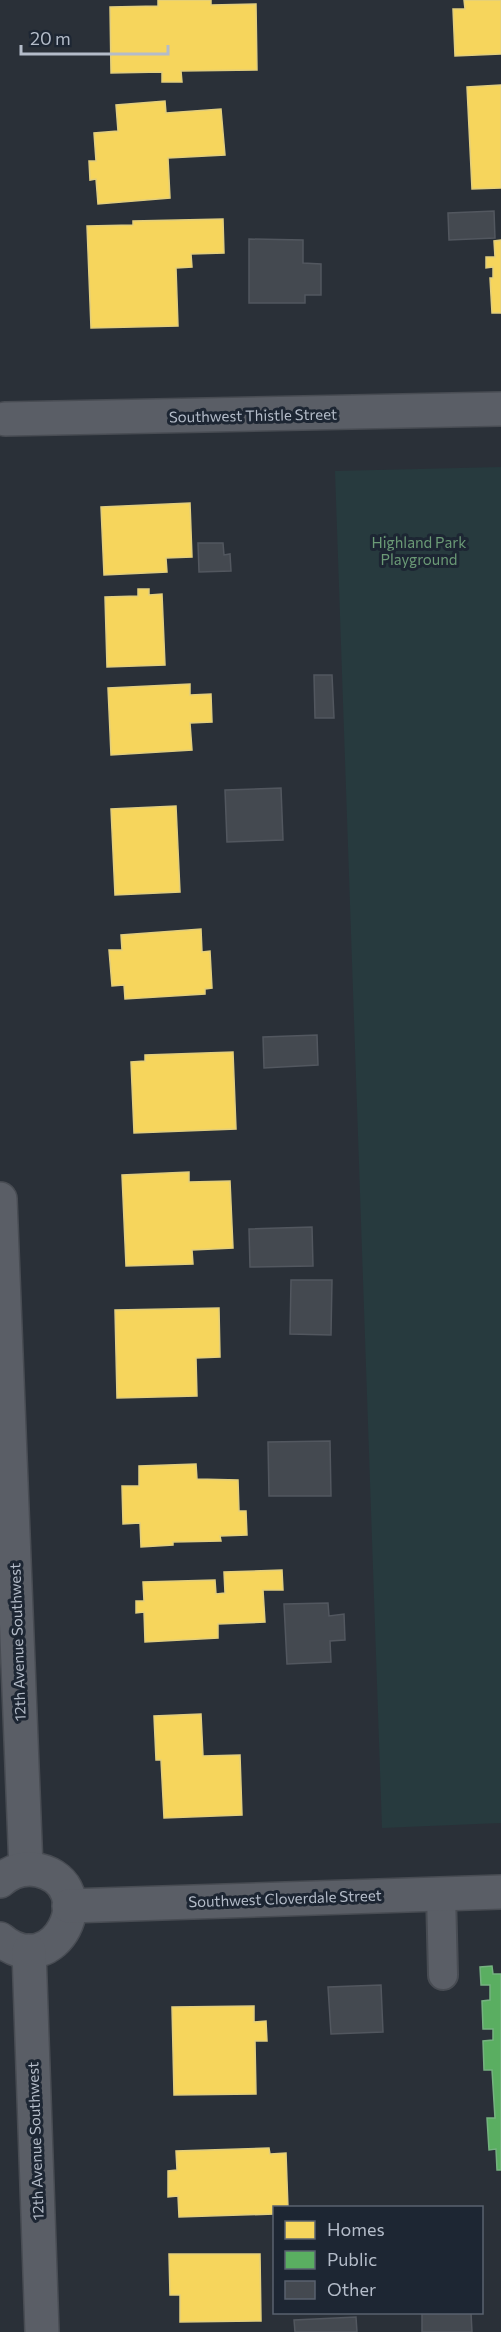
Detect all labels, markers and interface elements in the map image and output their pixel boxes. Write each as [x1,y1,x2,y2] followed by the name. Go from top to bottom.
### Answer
[21,18,168,56] scale bar
[30,27,71,49] text: 20 m
[169,405,337,425] street label: Southwest Thistle Street
[372,533,467,568] park label: Highland Park Playground
[5,1562,29,1722] street label: 12th Avenue Southwest
[188,1886,382,1910] street label: Southwest Cloverdale Street
[23,2061,47,2221] street label: 12th Avenue Southwest
[273,2206,483,2314] legend
[327,2218,385,2240] text: Homes
[327,2248,377,2270] text: Public
[327,2278,376,2300] text: Other

